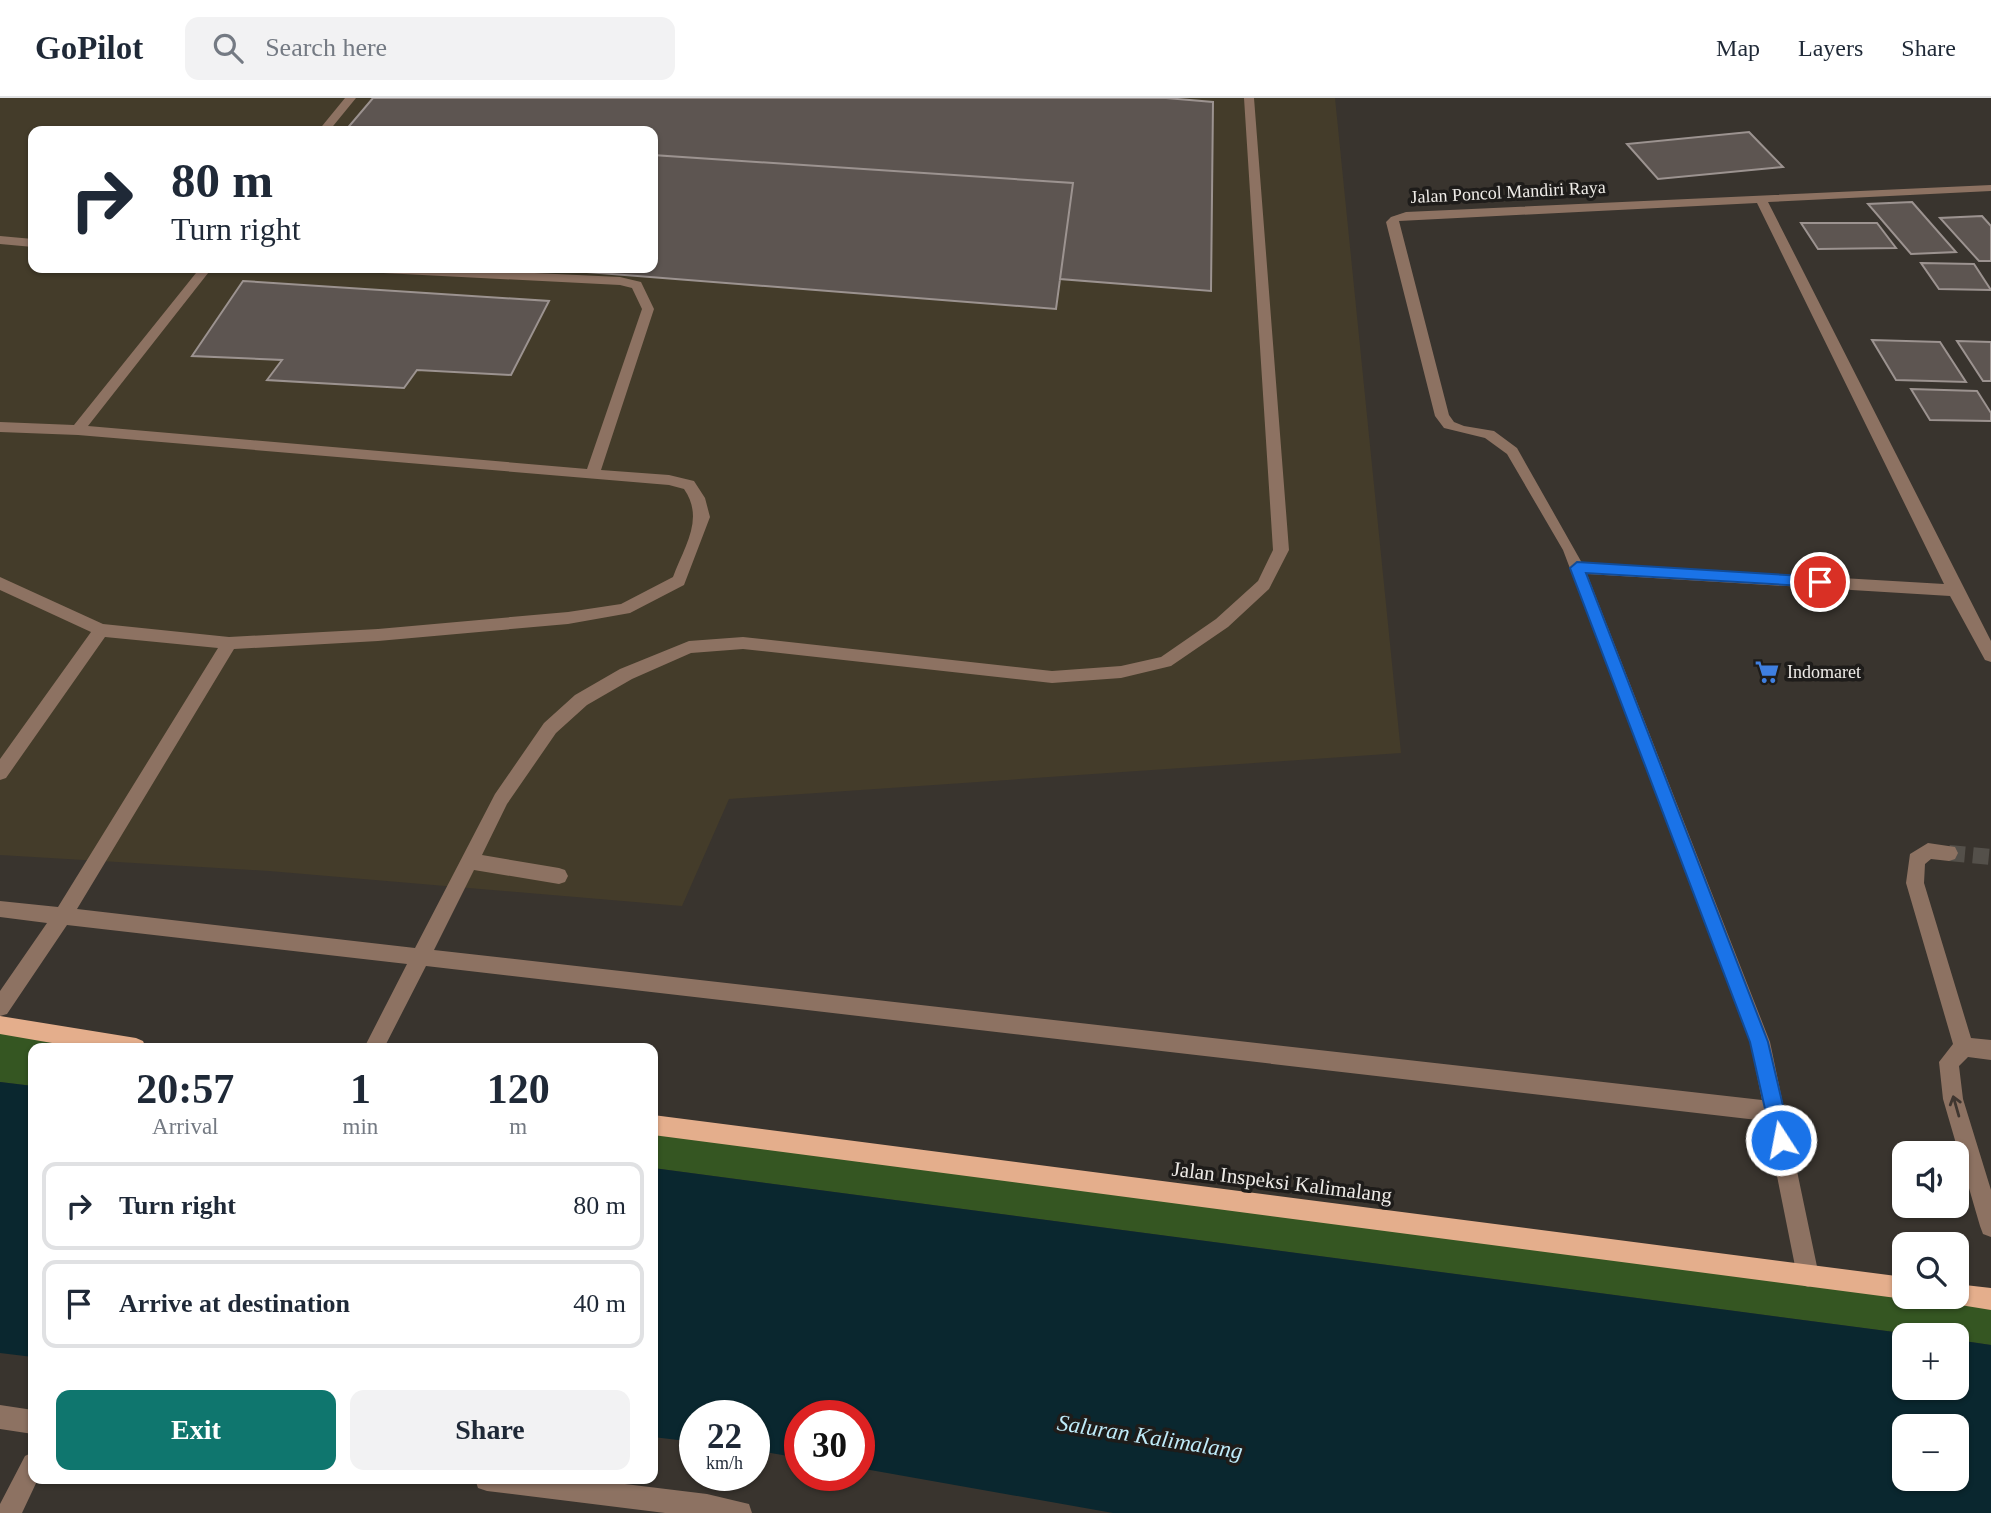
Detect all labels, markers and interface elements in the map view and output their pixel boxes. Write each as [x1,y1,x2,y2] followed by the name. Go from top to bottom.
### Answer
[185,17,675,80] search box
[209,29,247,67] icon: search
[35,30,143,66] text: GoPilot
[265,33,387,62] text: Search here
[1716,35,1760,61] text: Map
[1798,35,1863,61] text: Layers
[1901,35,1956,61] text: Share
[171,153,273,208] text: 80 m
[56,154,147,245] icon: right
[1410,177,1606,207] street label: Jalan Poncol Mandiri Raya
[171,211,301,247] text: Turn right
[1790,552,1850,612] pin
[1801,563,1839,601] icon: arrive
[1753,658,1781,686] supermarket icon: Indomaret
[1787,662,1861,682] place label: Indomaret
[136,1066,234,1112] text: 20:57
[350,1066,371,1112] text: 1
[487,1066,550,1112] text: 120
[1948,1095,1961,1117] one-way arrow
[1744,1103,1818,1177] position arrow
[152,1114,219,1139] text: Arrival
[343,1114,378,1139] text: min
[509,1114,527,1139] text: m
[1892,1141,1969,1491] map controls
[1892,1141,1969,1218] button: sound
[1171,1157,1394,1207] street label: Jalan Inspeksi Kalimalang
[60,1187,98,1225] icon: right
[119,1191,236,1220] text: Turn right
[573,1191,626,1220] text: 80 m
[1892,1232,1969,1309] button: search
[60,1285,98,1323] icon: arrive
[119,1289,350,1318] text: Arrive at destination
[573,1289,626,1318] text: 40 m
[1892,1323,1969,1400] button: +
[56,1390,336,1470] button: Exit
[350,1390,630,1470] button: Share
[784,1400,875,1491] speed limit sign: 30
[1056,1410,1244,1464] water label: Saluran Kalimalang
[1892,1414,1969,1491] button: −
[707,1417,742,1456] text: 22
[706,1453,743,1473] text: km/h

